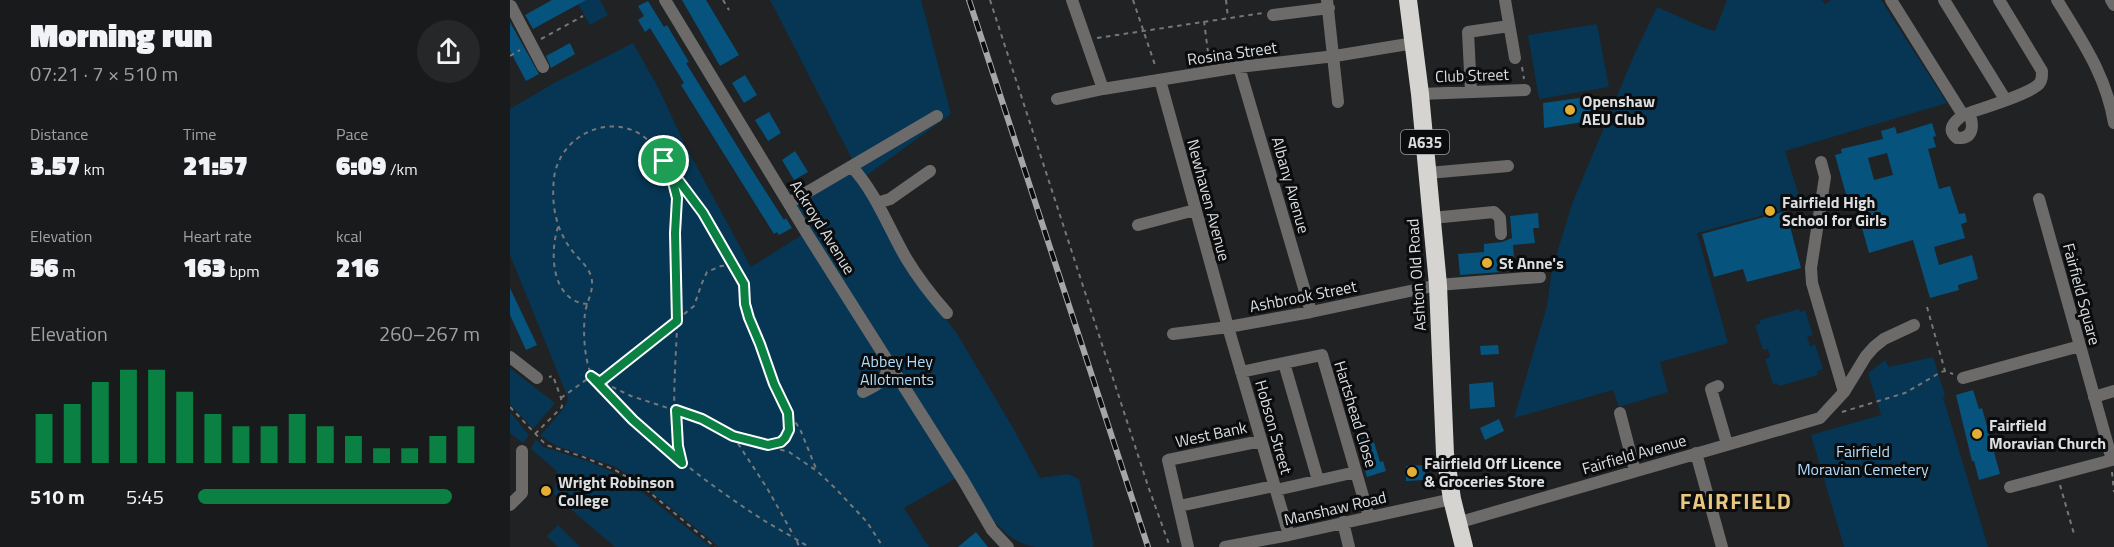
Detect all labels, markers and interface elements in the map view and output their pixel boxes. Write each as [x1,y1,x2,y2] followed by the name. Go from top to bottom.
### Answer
[30,10,212,60] text: Morning run
[417,20,480,83] button: share
[1186,35,1279,71] street label: Rosina Street
[30,58,178,89] text: 07:21 · 7 × 510 m
[1435,62,1510,88] street label: Club Street
[1582,89,1655,131] place label: Openshaw AEU Club
[1563,103,1577,117] marker: Openshaw AEU Club
[30,122,88,146] text: Distance
[183,122,216,146] text: Time
[336,122,368,146] text: Pace
[1401,130,1449,154] road number: A635
[1266,134,1316,236] street label: Albany Avenue
[638,135,689,186] pin
[1181,136,1237,264] street label: Newhaven Avenue
[647,144,680,177] icon: arrive
[30,146,80,185] text: 3.57
[183,146,248,185] text: 21:57
[336,146,386,185] text: 6:09
[80,157,105,181] text: km
[386,157,418,181] text: /km
[784,175,862,279] street label: Ackroyd Avenue
[1782,190,1887,232] place label: Fairfield High School for Girls
[1763,204,1777,218] marker: Fairfield High School for Girls
[1400,218,1432,332] street label: Ashton Old Road
[30,224,92,248] text: Elevation
[183,224,252,248] text: Heart rate
[336,224,362,248] text: kcal
[2057,240,2107,348] street label: Fairfield Square
[30,248,59,287] text: 56
[183,248,226,287] text: 163
[336,248,379,287] text: 216
[1499,251,1564,275] place label: St Anne's
[1480,256,1494,270] marker: St Anne's
[59,259,76,283] text: m
[226,259,260,283] text: bpm
[1247,274,1359,318] street label: Ashbrook Street
[30,318,108,349] text: Elevation
[379,318,480,349] text: 260–267 m
[860,349,934,391] park label: Abbey Hey Allotments
[1328,358,1384,470] street label: Hartshead Close
[1249,377,1299,477] street label: Hobson Street
[1989,413,2106,455] place label: Fairfield Moravian Church
[1173,415,1249,453] street label: West Bank
[1970,427,1984,441] marker: Fairfield Moravian Church
[1579,428,1689,480] street label: Fairfield Avenue
[1797,439,1929,481] park label: Fairfield Moravian Cemetery
[1424,451,1561,493] place label: Fairfield Off Licence & Groceries Store
[1405,465,1419,479] marker: Fairfield Off Licence & Groceries Store
[558,470,674,512] place label: Wright Robinson College
[30,481,85,512] text: 510 m
[126,481,164,512] text: 5:45
[539,484,553,498] marker: Wright Robinson College
[1680,484,1792,518] district label: FAIRFIELD
[1281,485,1389,531] street label: Manshaw Road

